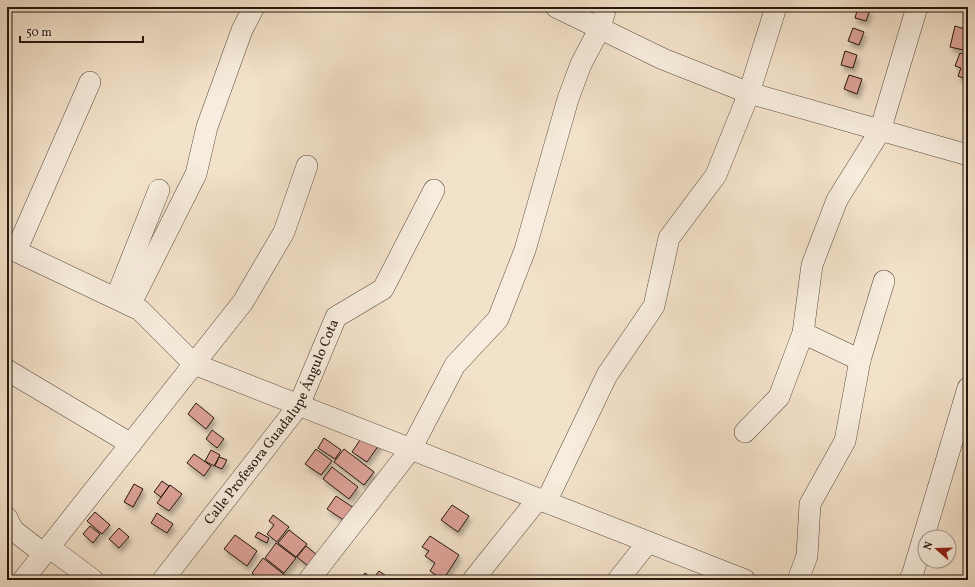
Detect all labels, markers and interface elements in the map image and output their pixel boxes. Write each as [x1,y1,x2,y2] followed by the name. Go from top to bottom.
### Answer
[20,18,143,44] scale bar
[26,25,52,41] text: 50 m
[200,316,344,529] street label: Calle Profesora Guadalupe Ángulo Cota
[917,529,957,569] north arrow
[921,540,937,552] text: N

